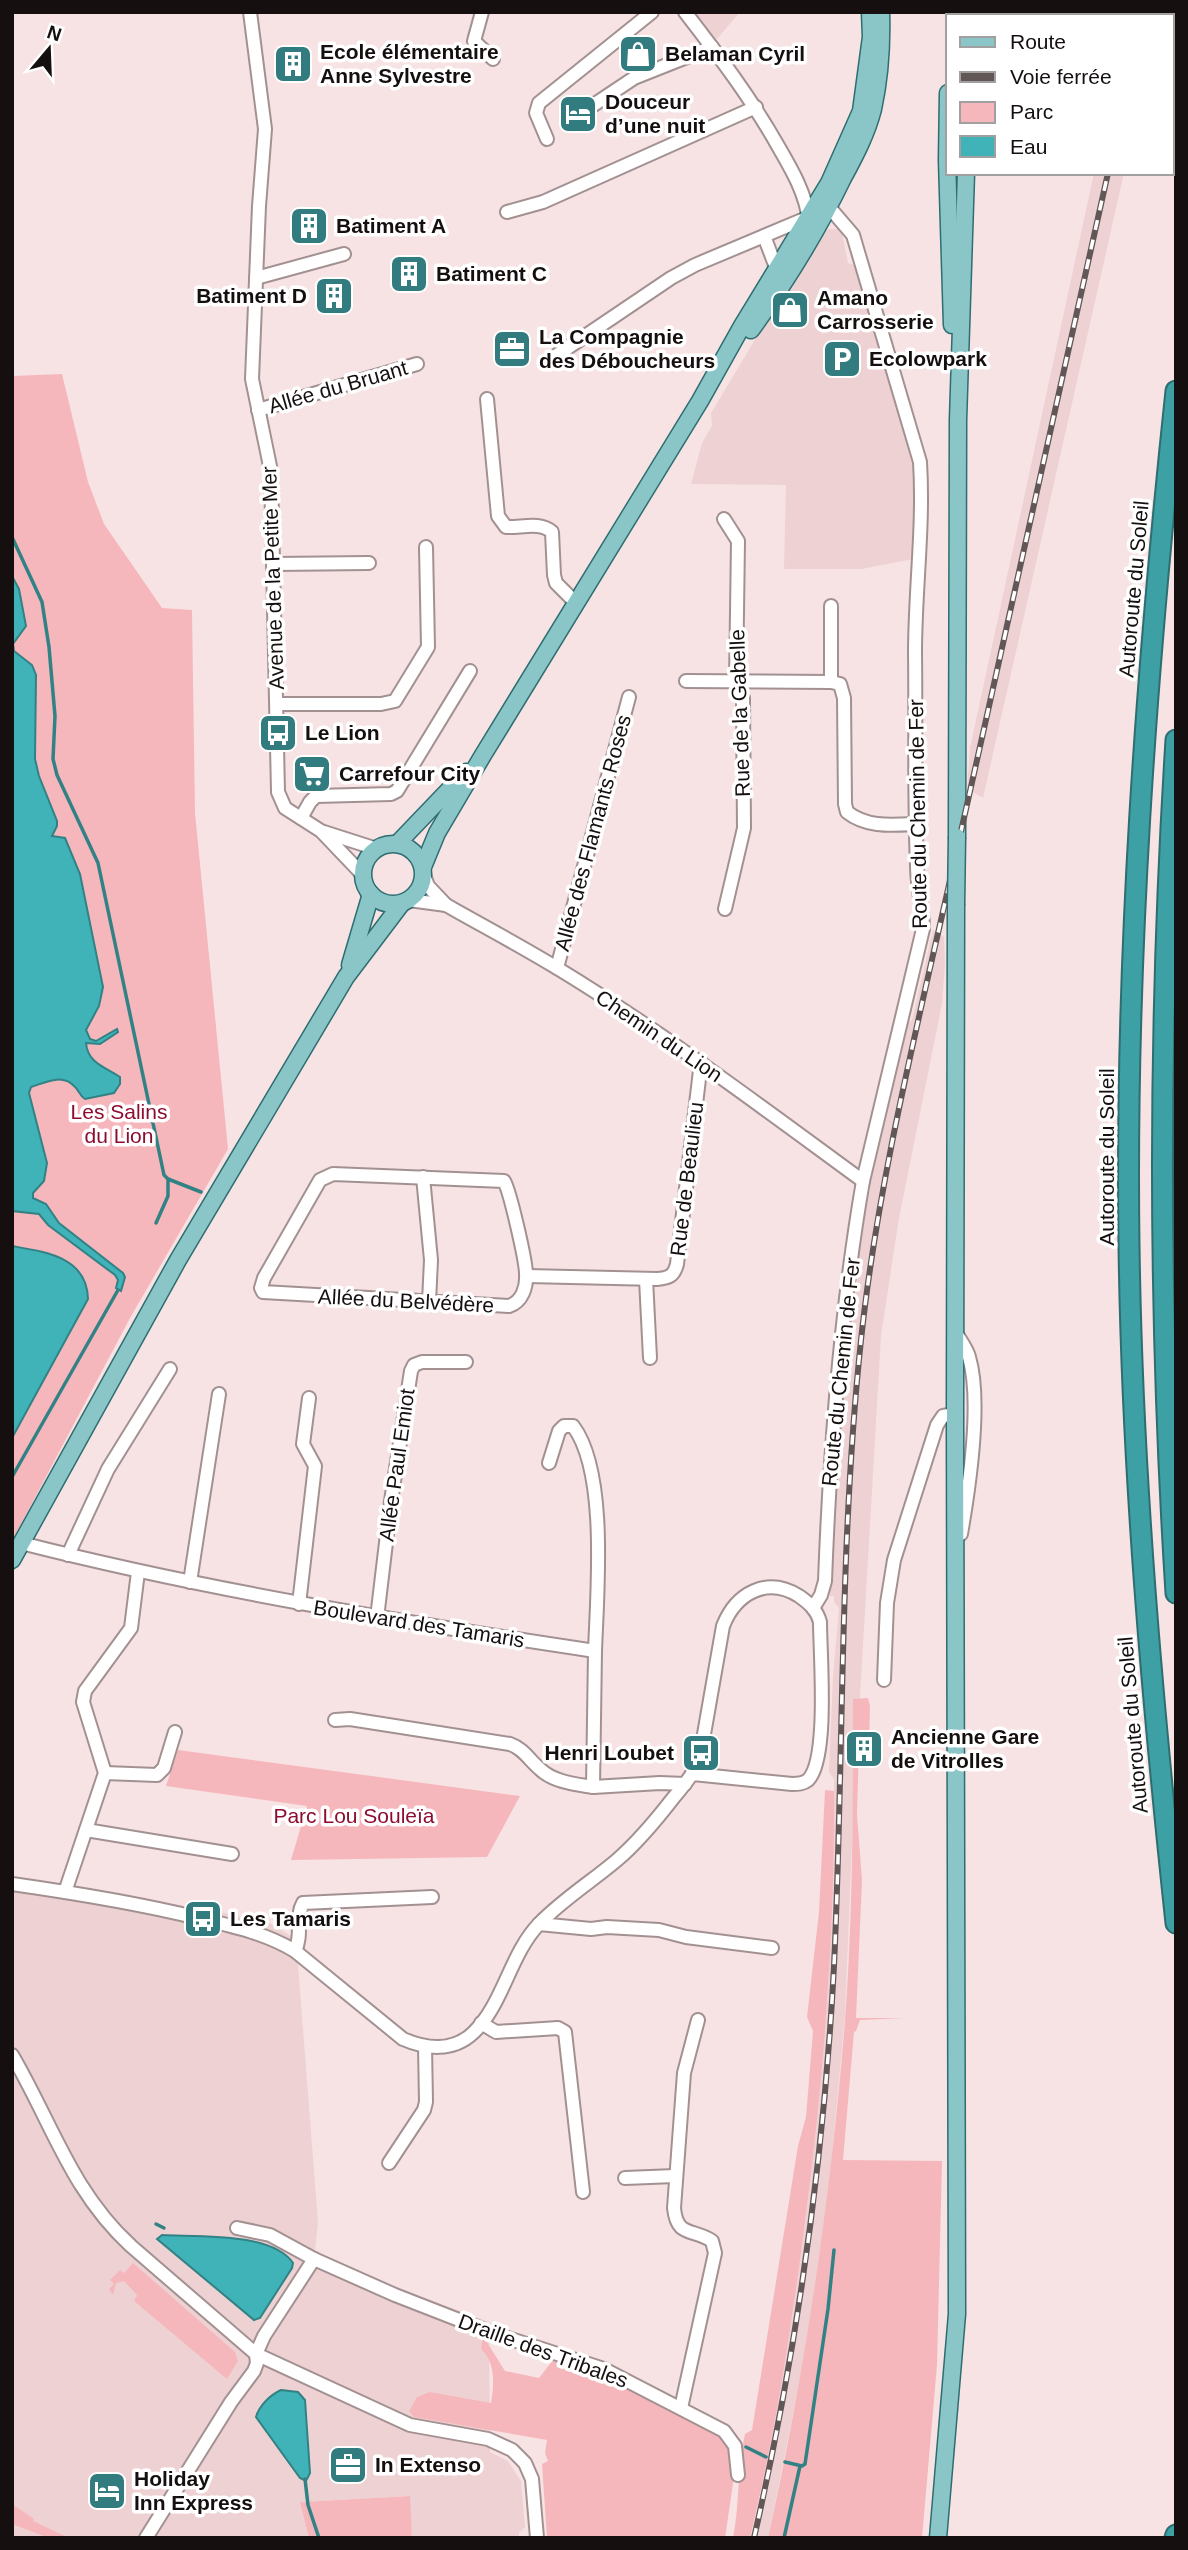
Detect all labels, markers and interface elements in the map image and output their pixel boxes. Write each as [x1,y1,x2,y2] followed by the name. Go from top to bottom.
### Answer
[14,14,84,84] north arrow
[946,14,1174,175] legend
[44,21,64,46] text: N
[1010,30,1066,53] text: Route
[617,33,659,75] shop icon: Belaman Cyril
[320,40,499,87] place label: Ecole élémentaire Anne Sylvestre
[665,42,805,65] place label: Belaman Cyril
[272,43,314,85] building icon: Ecole élémentaire Anne Sylvestre
[1010,65,1112,88] text: Voie ferrée
[605,90,705,137] place label: Douceur d’une nuit
[557,93,599,135] hotel icon: Douceur d’une nuit
[1010,100,1053,123] text: Parc
[1010,135,1047,158] text: Eau
[288,205,330,247] building icon: Batiment A
[336,214,446,237] place label: Batiment A
[388,253,430,295] building icon: Batiment C
[436,262,547,285] place label: Batiment C
[313,275,355,317] building icon: Batiment D
[196,284,307,307] place label: Batiment D
[817,286,934,333] place label: Amano Carrosserie
[769,289,811,331] shop icon: Amano Carrosserie
[539,325,715,372] place label: La Compagnie des Déboucheurs
[491,328,533,370] office icon: La Compagnie des Déboucheurs
[821,338,863,380] parking icon: Ecolowpark
[869,347,987,370] place label: Ecolowpark
[266,356,410,417] street label: Allée du Bruant
[257,466,288,690] street label: Avenue de la Petite Mer
[1114,500,1153,678] street label: Autoroute du Soleil
[725,629,754,797] street label: Rue de la Gabelle
[904,699,931,929] street label: Route du Chemin de Fer
[257,712,299,754] bus stop icon: Le Lion
[550,712,635,954] street label: Allée des Flamants Roses
[305,721,380,744] place label: Le Lion
[291,753,333,795] supermarket icon: Carrefour City
[339,762,481,785] place label: Carrefour City
[592,985,727,1086] street label: Chemin du Lion
[1095,1068,1118,1246] street label: Autoroute du Soleil
[71,1100,167,1147] park label: Les Salins du Lion
[666,1100,707,1257] street label: Rue de Beaulieu
[817,1256,864,1488] street label: Route du Chemin de Fer
[317,1284,495,1317] street label: Allée du Belvédère
[374,1387,419,1543] street label: Allée Paul Emiot
[312,1595,526,1652] street label: Boulevard des Tamaris
[1113,1636,1152,1814] street label: Autoroute du Soleil
[891,1725,1039,1772] place label: Ancienne Gare de Vitrolles
[843,1728,885,1770] building icon: Ancienne Gare de Vitrolles
[680,1732,722,1774] bus stop icon: Henri Loubet
[545,1741,674,1764] place label: Henri Loubet
[273,1804,435,1827] park label: Parc Lou Souleïa
[182,1898,224,1940] bus stop icon: Les Tamaris
[230,1907,351,1930] place label: Les Tamaris
[455,2309,631,2392] street label: Draille des Tribales
[327,2444,369,2486] office icon: In Extenso
[375,2453,481,2476] place label: In Extenso
[134,2467,253,2514] place label: Holiday Inn Express
[86,2470,128,2512] hotel icon: Holiday Inn Express

